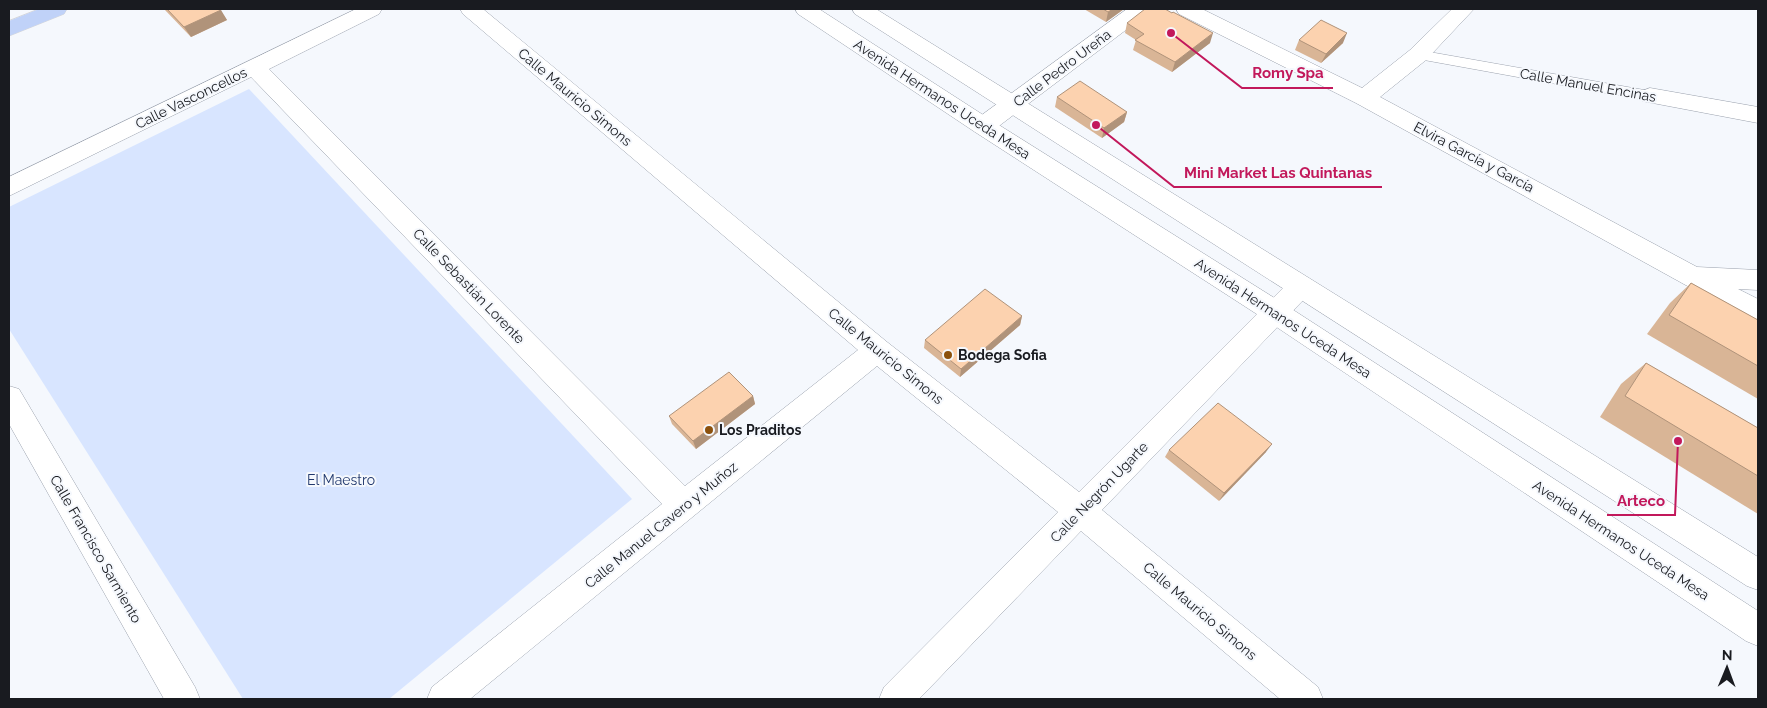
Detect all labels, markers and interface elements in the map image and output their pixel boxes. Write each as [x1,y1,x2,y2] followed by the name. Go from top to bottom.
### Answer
[1010,26,1114,110] street label: Calle Pedro Ureña
[851,36,1033,162] street label: Avenida Hermanos Uceda Mesa
[515,45,635,149] street label: Calle Mauricio Simons
[1242,58,1333,88] callout: Romy Spa
[133,64,250,132] street label: Calle Vasconcellos
[1252,64,1324,82] text: Romy Spa
[1519,65,1658,105] street label: Calle Manuel Encinas
[1411,118,1537,196] street label: Elvira García y García
[1174,157,1382,187] callout: Mini Market Las Quintanas
[1184,164,1372,182] text: Mini Market Las Quintanas
[410,225,528,347] street label: Calle Sebastián Lorente
[1192,255,1374,381] street label: Avenida Hermanos Uceda Mesa
[825,305,947,407] street label: Calle Mauricio Simons
[958,347,1047,363] place label: Bodega Sofia
[942,349,954,361] marker: Bodega Sofia
[719,422,801,438] place label: Los Praditos
[703,424,715,436] marker: Los Praditos
[1047,438,1151,546] street label: Calle Negrón Ugarte
[582,459,740,591] street label: Calle Manuel Cavero y Muñoz
[47,472,145,626] street label: Calle Francisco Sarmiento
[307,472,375,488] park label: El Maestro
[1530,477,1712,603] street label: Avenida Hermanos Uceda Mesa
[1607,485,1675,515] callout: Arteco
[1617,492,1665,510] text: Arteco
[1140,559,1260,663] street label: Calle Mauricio Simons
[1702,643,1752,693] north arrow
[1722,647,1733,663] text: N

